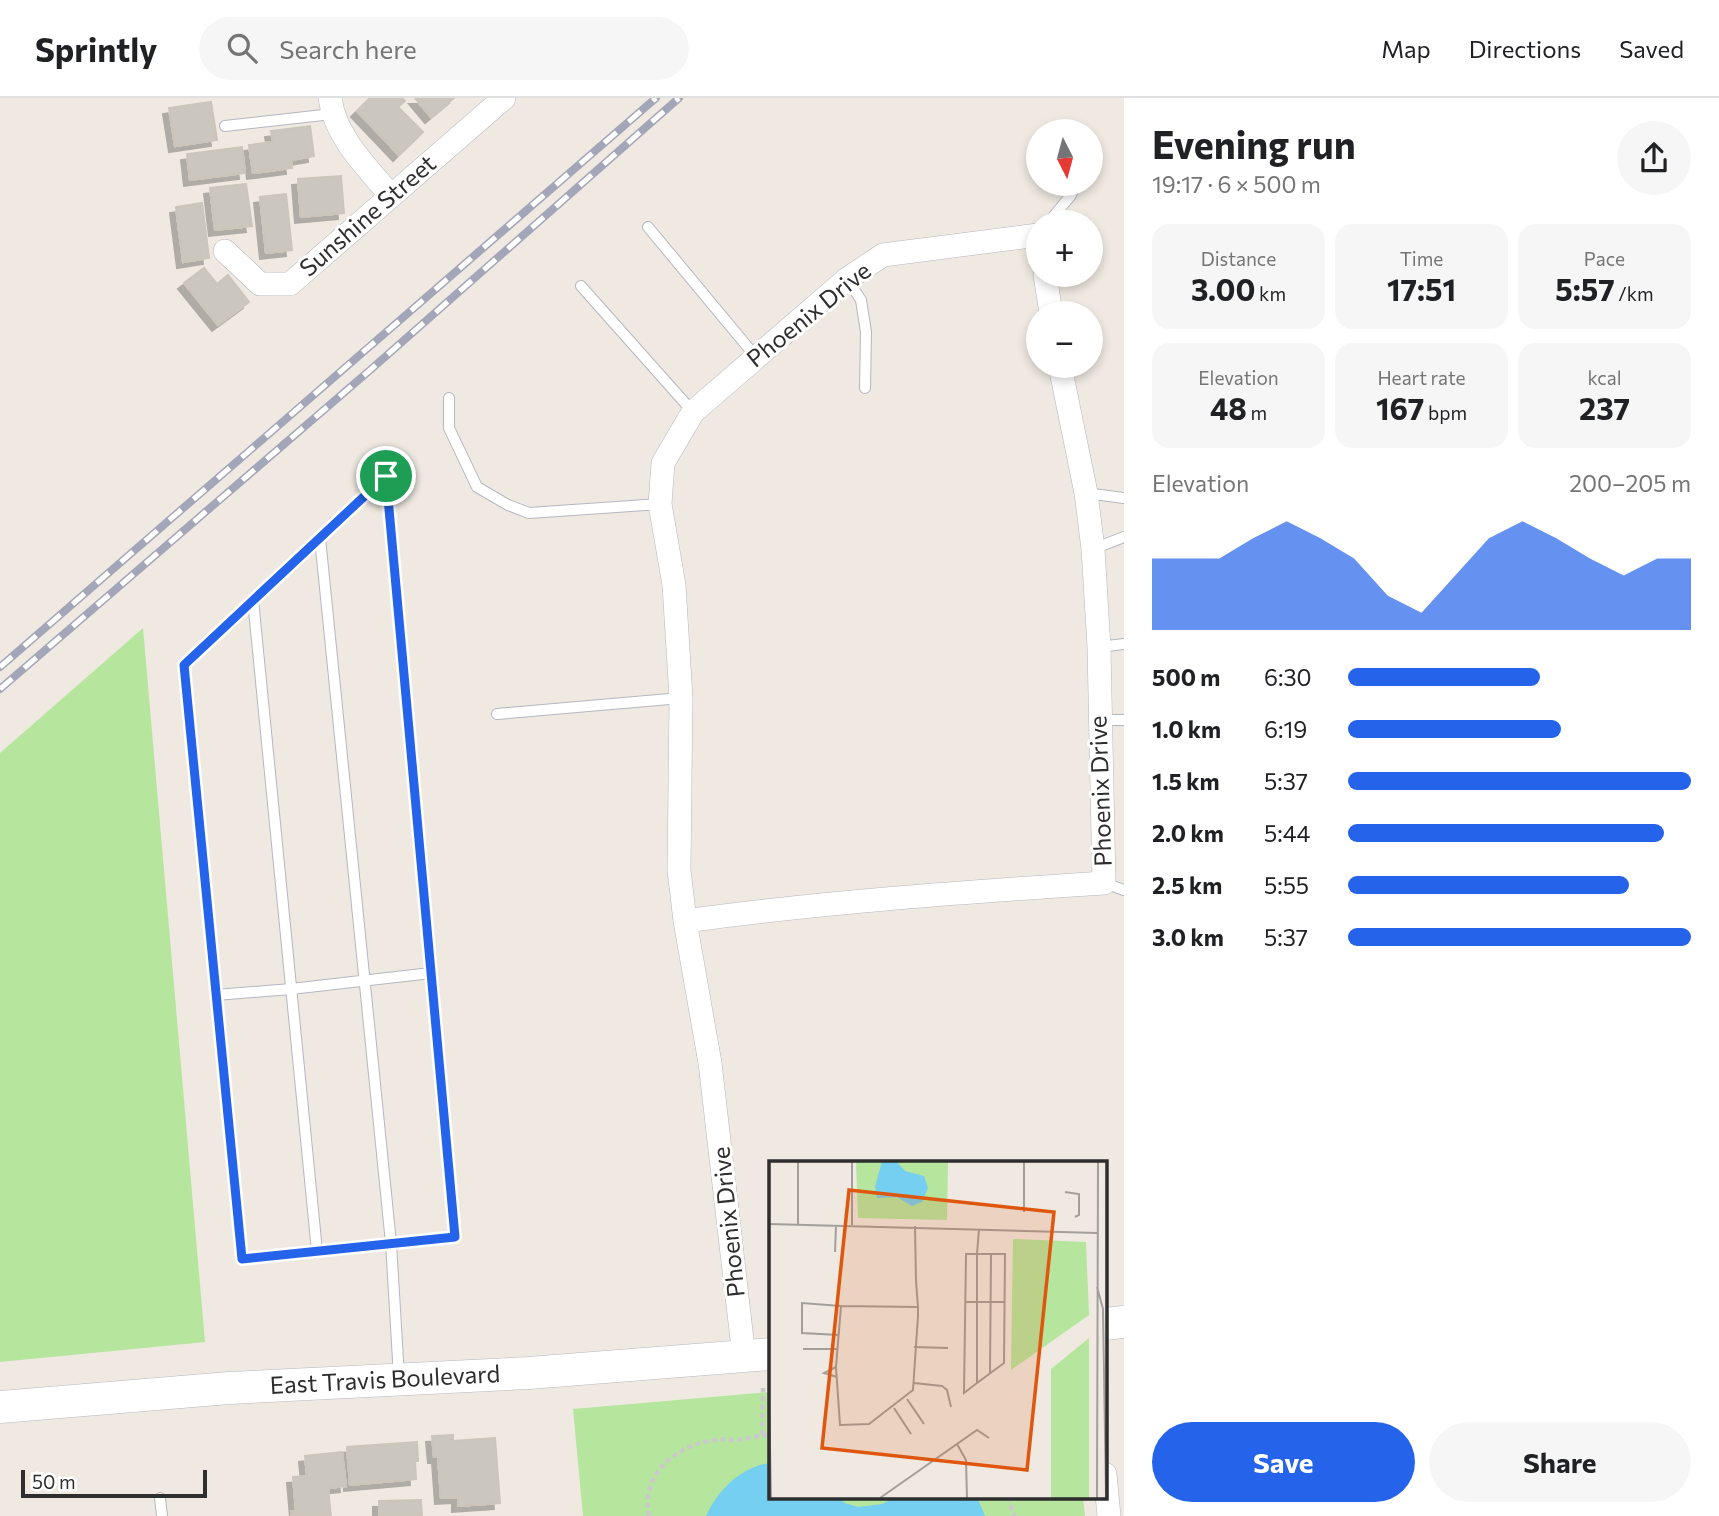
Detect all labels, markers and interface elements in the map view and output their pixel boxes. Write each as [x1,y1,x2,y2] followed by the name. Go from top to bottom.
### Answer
[199,17,689,80] search box
[35,28,157,69] text: Sprintly
[223,29,261,67] icon: search
[279,33,417,64] text: Search here
[1381,34,1431,63] text: Map
[1469,34,1581,63] text: Directions
[1619,34,1684,63] text: Saved
[1026,119,1102,196] north arrow
[1026,119,1103,378] map controls
[1152,120,1356,167] text: Evening run
[1617,121,1691,195] button: share
[293,148,441,282] street label: Sunshine Street
[1152,170,1321,198] text: 19:17 · 6 × 500 m
[1026,210,1103,287] button: +
[1201,247,1276,270] text: Distance
[1400,247,1443,270] text: Time
[1584,247,1625,270] text: Pace
[740,255,876,373] street label: Phoenix Drive
[1191,270,1255,307] text: 3.00
[1387,270,1456,307] text: 17:51
[1555,270,1615,307] text: 5:57
[1255,282,1286,305] text: km
[1615,282,1654,305] text: /km
[1026,301,1103,378] button: −
[1198,366,1279,389] text: Elevation
[1377,366,1466,389] text: Heart rate
[1587,366,1622,389] text: kcal
[1210,389,1247,426] text: 48
[1376,389,1424,426] text: 167
[1579,389,1630,426] text: 237
[1247,401,1267,424] text: m
[1424,401,1467,424] text: bpm
[356,446,416,506] pin
[367,457,405,495] icon: arrive
[1152,469,1249,497] text: Elevation
[1569,469,1691,497] text: 200–205 m
[1152,663,1220,691] text: 500 m
[1264,663,1312,691] text: 6:30
[1082,715,1117,867] street label: Phoenix Drive
[1152,715,1221,743] text: 1.0 km
[1264,715,1307,743] text: 6:19
[1152,767,1220,795] text: 1.5 km
[1264,767,1308,795] text: 5:37
[1152,819,1224,847] text: 2.0 km
[1264,819,1310,847] text: 5:44
[1152,871,1222,899] text: 2.5 km
[1264,871,1309,899] text: 5:55
[1152,923,1224,951] text: 3.0 km
[1264,923,1308,951] text: 5:37
[705,1146,750,1299] street label: Phoenix Drive
[769,1161,1106,1498] inset map
[269,1358,501,1399] street label: East Travis Boulevard
[1152,1422,1415,1502] button: Save
[1429,1422,1691,1502] button: Share
[21,1467,206,1499] scale bar
[32,1470,76,1493] text: 50 m

